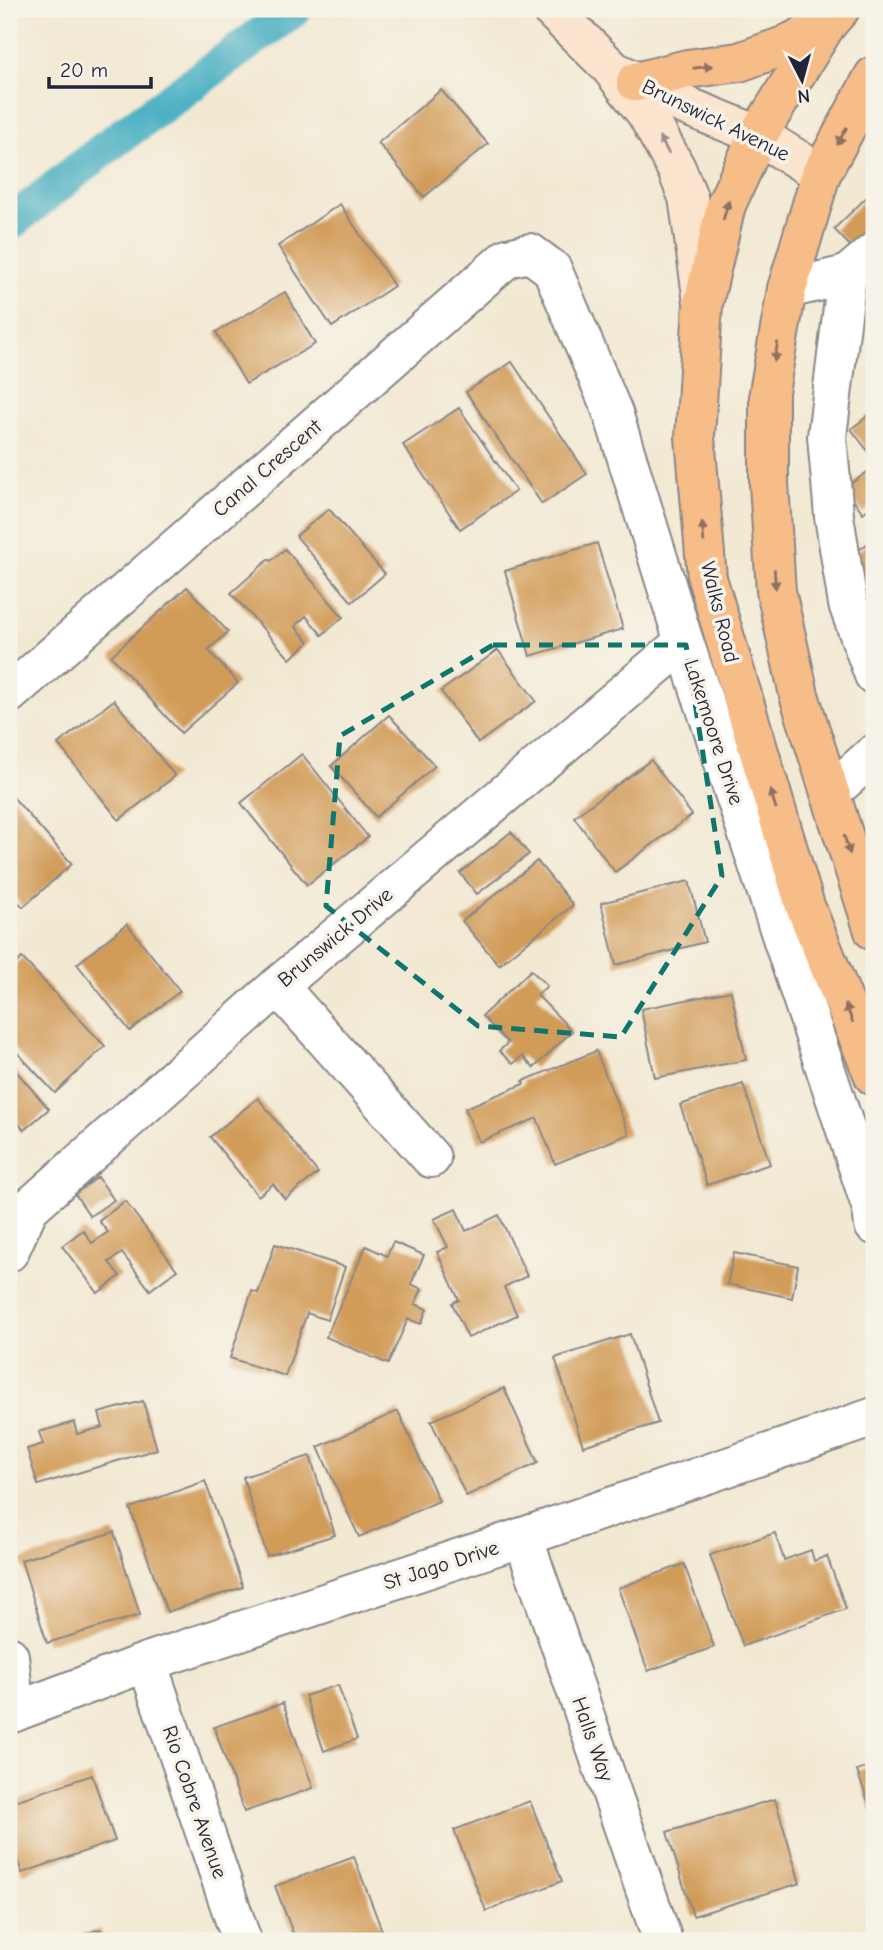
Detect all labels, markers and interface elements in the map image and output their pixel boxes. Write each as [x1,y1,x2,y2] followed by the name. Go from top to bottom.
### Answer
[49,46,150,90] scale bar
[768,46,838,116] north arrow
[60,58,108,82] text: 20 m
[692,61,714,72] one-way arrow
[638,74,794,166] street label: Brunswick Avenue
[796,84,811,107] text: N
[836,126,848,146] one-way arrow
[658,134,670,154] one-way arrow
[721,198,732,220] one-way arrow
[770,341,781,363] one-way arrow
[208,414,327,522] street label: Canal Crescent
[697,521,708,543] one-way arrow
[696,559,744,665] street label: Walks Road
[770,568,781,590] one-way arrow
[679,656,749,808] street label: Lakemoore Drive
[767,788,777,809] one-way arrow
[842,835,853,856] one-way arrow
[273,882,397,992] street label: Brunswick Drive
[843,1002,854,1023] one-way arrow
[380,1535,502,1595] street label: St Jago Drive
[567,1694,619,1785] street label: Halls Way
[158,1722,232,1882] street label: Rio Cobre Avenue

